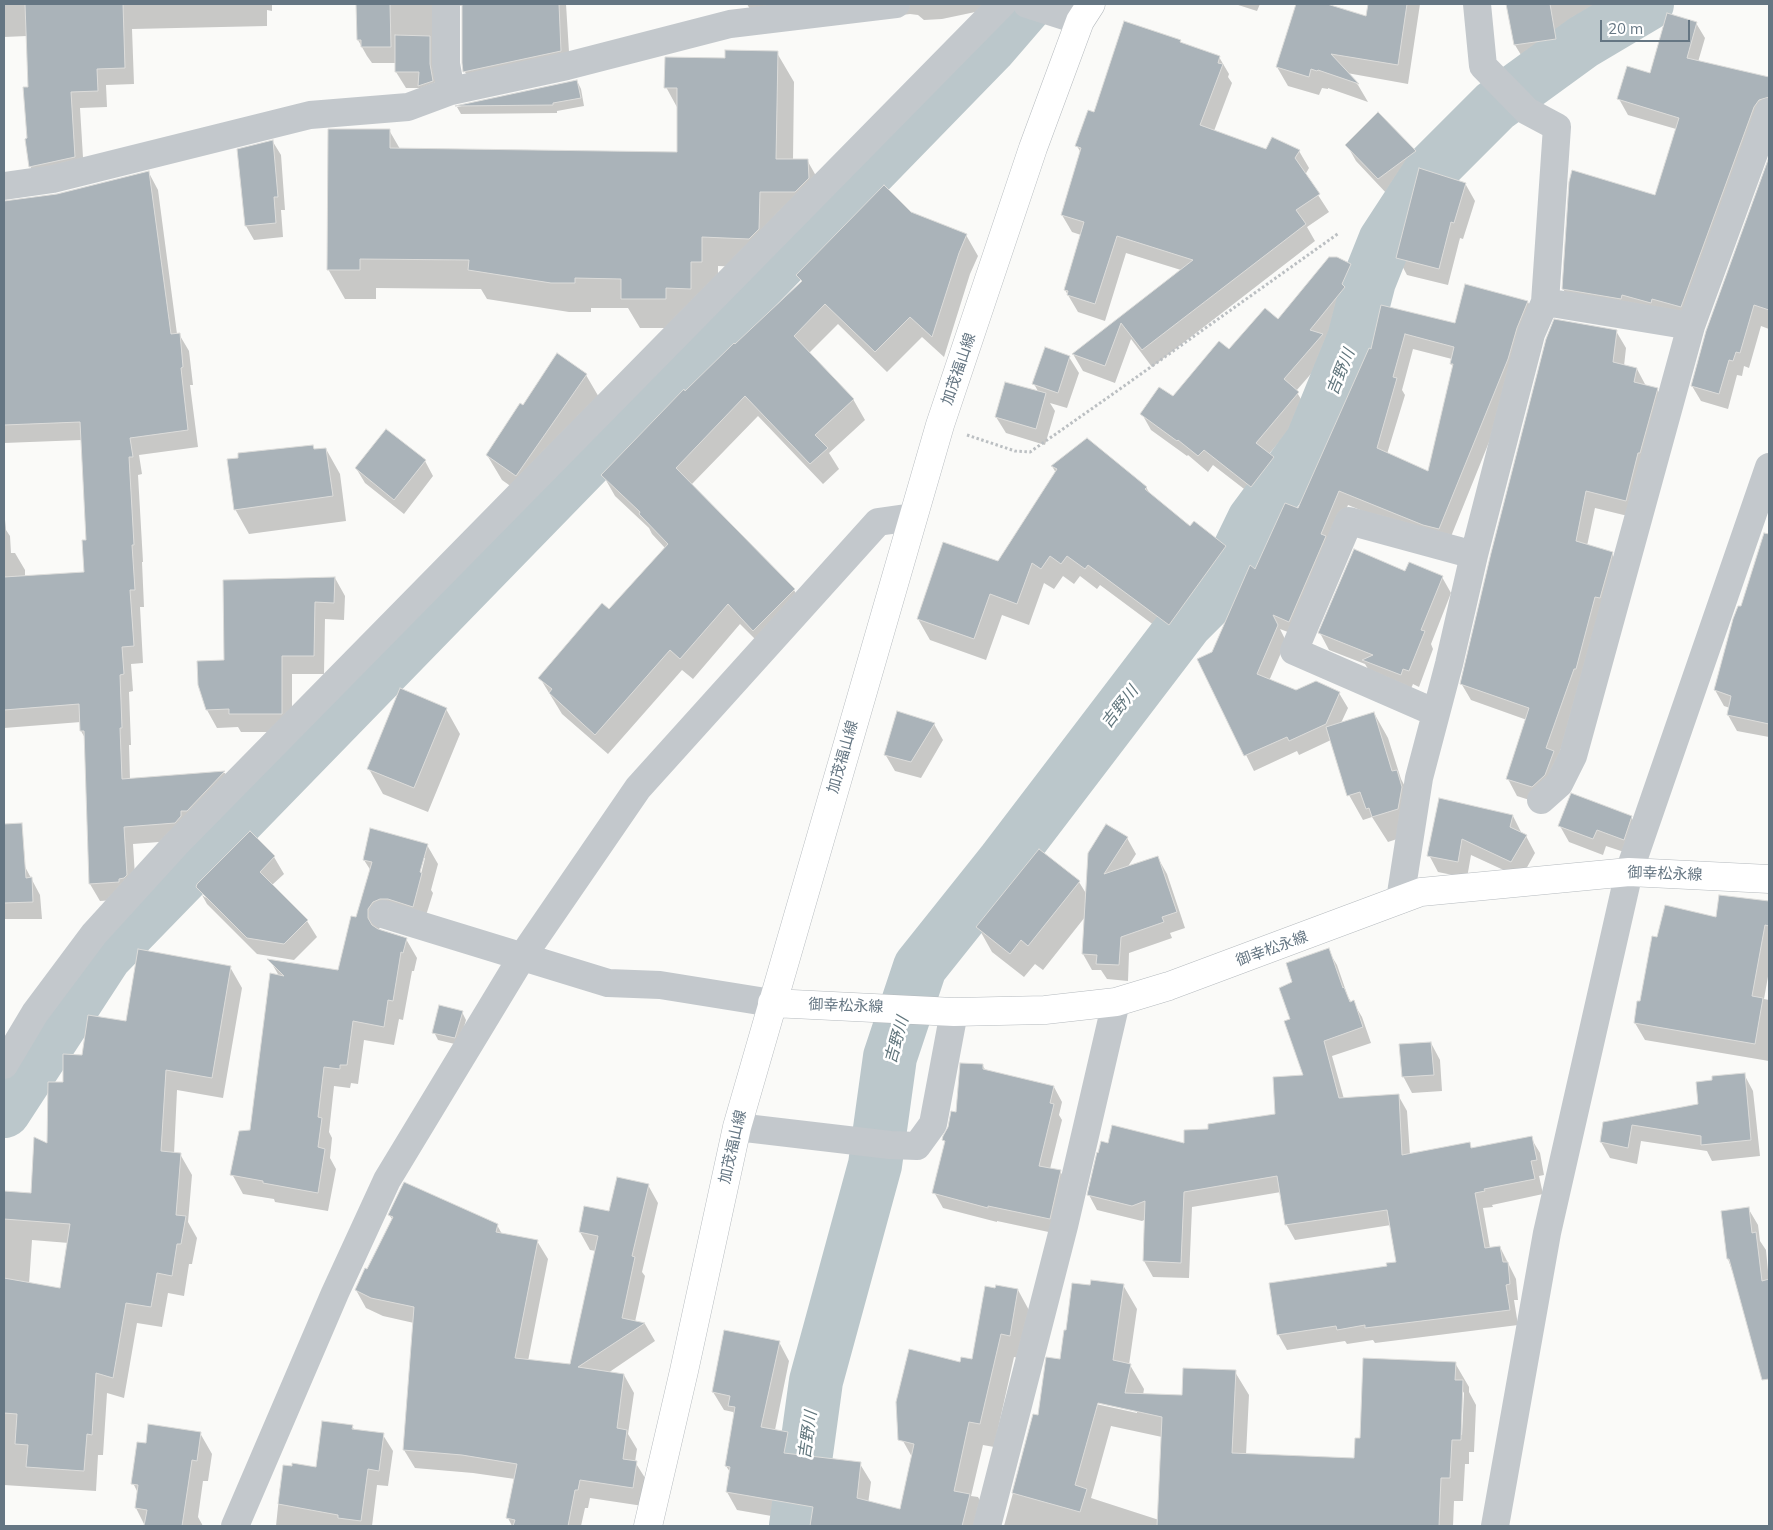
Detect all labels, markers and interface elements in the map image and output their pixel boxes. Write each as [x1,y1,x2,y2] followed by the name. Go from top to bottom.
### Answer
[1603,10,1693,42] scale bar
[1608,19,1643,38] text: 20 m
[938,331,980,407] street label: 加茂福山線
[1323,346,1359,398] water label: 吉野川
[1098,682,1142,732] water label: 吉野川
[824,718,862,796] street label: 加茂福山線
[1627,864,1703,884] street label: 御幸松永線
[1234,928,1310,970] street label: 御幸松永線
[808,996,884,1016] street label: 御幸松永線
[881,1014,913,1066] water label: 吉野川
[716,1108,750,1186] street label: 加茂福山線
[795,1410,821,1460] water label: 吉野川

